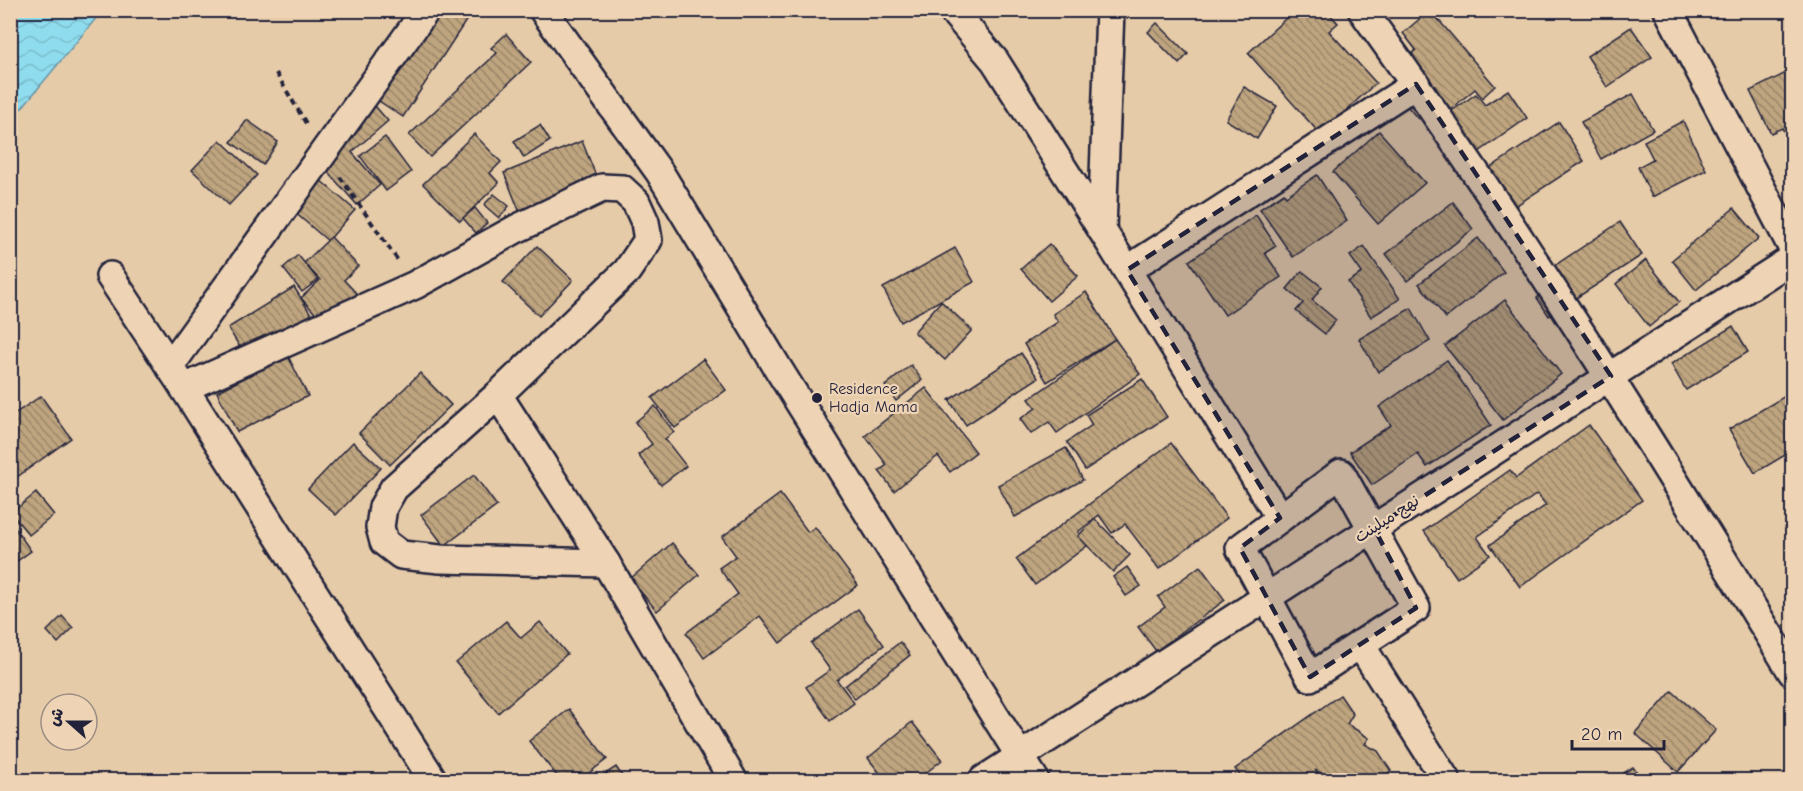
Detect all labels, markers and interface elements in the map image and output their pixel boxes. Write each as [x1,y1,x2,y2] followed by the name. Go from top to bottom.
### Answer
[829,380,918,416] place label: Residence Hadja Mama
[810,391,824,405] marker: Residence Hadja Mama
[1351,492,1423,547] street label: نهج ميلينت
[39,692,99,752] north arrow
[44,706,67,728] text: ش
[1572,713,1664,751] scale bar
[1581,724,1622,745] text: 20 m

